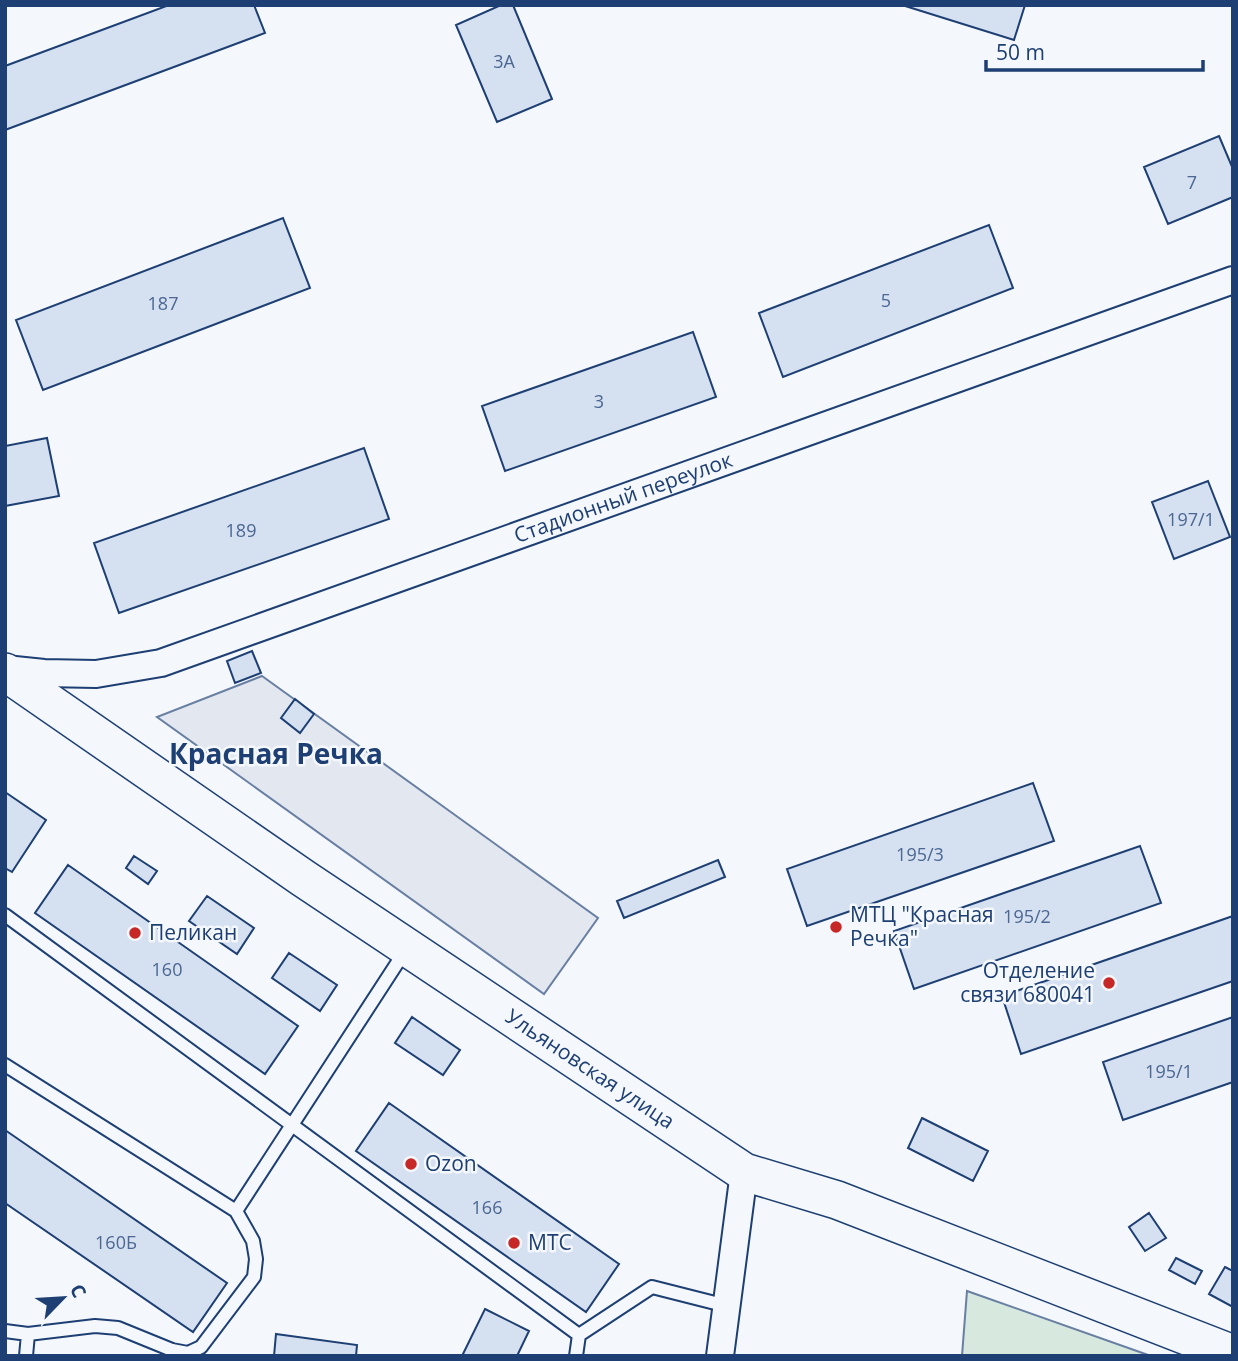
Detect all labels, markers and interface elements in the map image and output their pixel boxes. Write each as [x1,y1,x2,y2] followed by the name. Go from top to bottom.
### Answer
[986,28,1203,72] scale bar
[996,38,1045,66] text: 50 m
[493,49,515,73] house number: 3А
[1187,170,1197,194] house number: 7
[881,288,891,312] house number: 5
[148,291,178,315] house number: 187
[594,389,604,413] house number: 3
[510,445,736,549] street label: Стадионный переулок
[1167,507,1215,531] house number: 197/1
[226,518,256,542] house number: 189
[169,734,383,772] district label: Красная Речка
[896,842,944,866] house number: 195/3
[850,900,994,952] place label: МТЦ "Красная Речка"
[1003,904,1051,928] house number: 195/2
[149,918,237,946] place label: Пеликан
[828,919,844,935] marker: МТЦ "Красная Речка"
[127,925,143,941] marker: Пеликан
[960,956,1095,1008] place label: Отделение связи 680041
[152,957,182,981] house number: 160
[1101,975,1117,991] marker: Отделение связи 680041
[500,1002,680,1135] street label: Ульяновская улица
[1145,1059,1193,1083] house number: 195/1
[425,1149,477,1177] place label: Ozon
[403,1156,419,1172] marker: Ozon
[472,1195,502,1219] house number: 166
[528,1228,572,1256] place label: МТС
[95,1230,137,1254] house number: 160Б
[506,1235,522,1251] marker: МТС
[28,1263,98,1333] north arrow
[64,1280,93,1302] text: С

